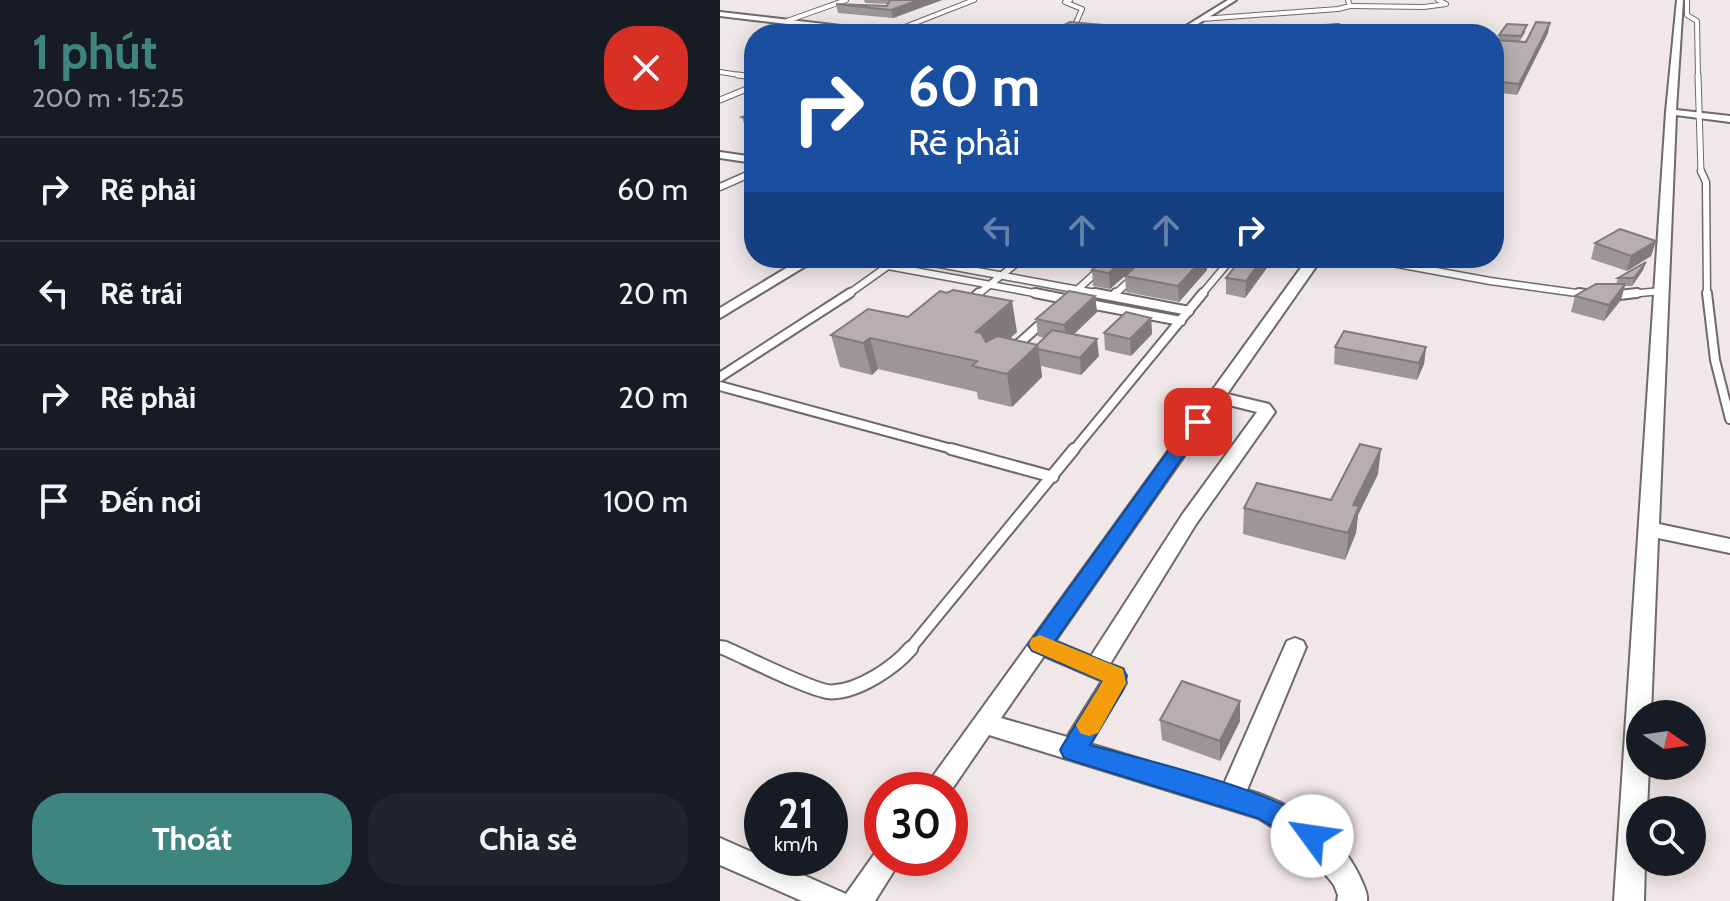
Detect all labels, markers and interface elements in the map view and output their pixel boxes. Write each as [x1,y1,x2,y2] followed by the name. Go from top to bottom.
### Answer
[32,23,157,81] text: 1 phút
[604,26,688,110] button: close
[908,52,1040,120] text: 60 m
[776,56,880,160] icon: right
[32,82,184,114] text: 200 m · 15:25
[908,120,1020,164] text: Rẽ phải
[32,167,76,211] icon: right
[100,171,196,208] text: Rẽ phải
[617,171,688,208] text: 60 m
[976,208,1020,252] icon: left
[1060,208,1104,252] icon: ahead
[1144,208,1188,252] icon: ahead
[1228,208,1272,252] icon: right
[32,271,76,315] icon: left
[100,275,183,312] text: Rẽ trái
[618,275,688,312] text: 20 m
[32,375,76,419] icon: right
[100,379,196,416] text: Rẽ phải
[618,379,688,416] text: 20 m
[1164,388,1232,456] pin
[1176,400,1220,444] icon: arrive
[32,479,76,523] icon: arrive
[100,483,202,520] text: Đến nơi
[603,483,688,520] text: 100 m
[1626,700,1706,780] north arrow
[1626,700,1706,876] map controls
[864,772,968,876] speed limit sign: 30
[778,789,814,838] text: 21
[32,793,352,885] button: Thoát
[368,793,688,885] button: Chia sẻ
[1270,794,1354,878] position arrow
[1626,796,1706,876] button: search
[774,832,818,856] text: km/h

